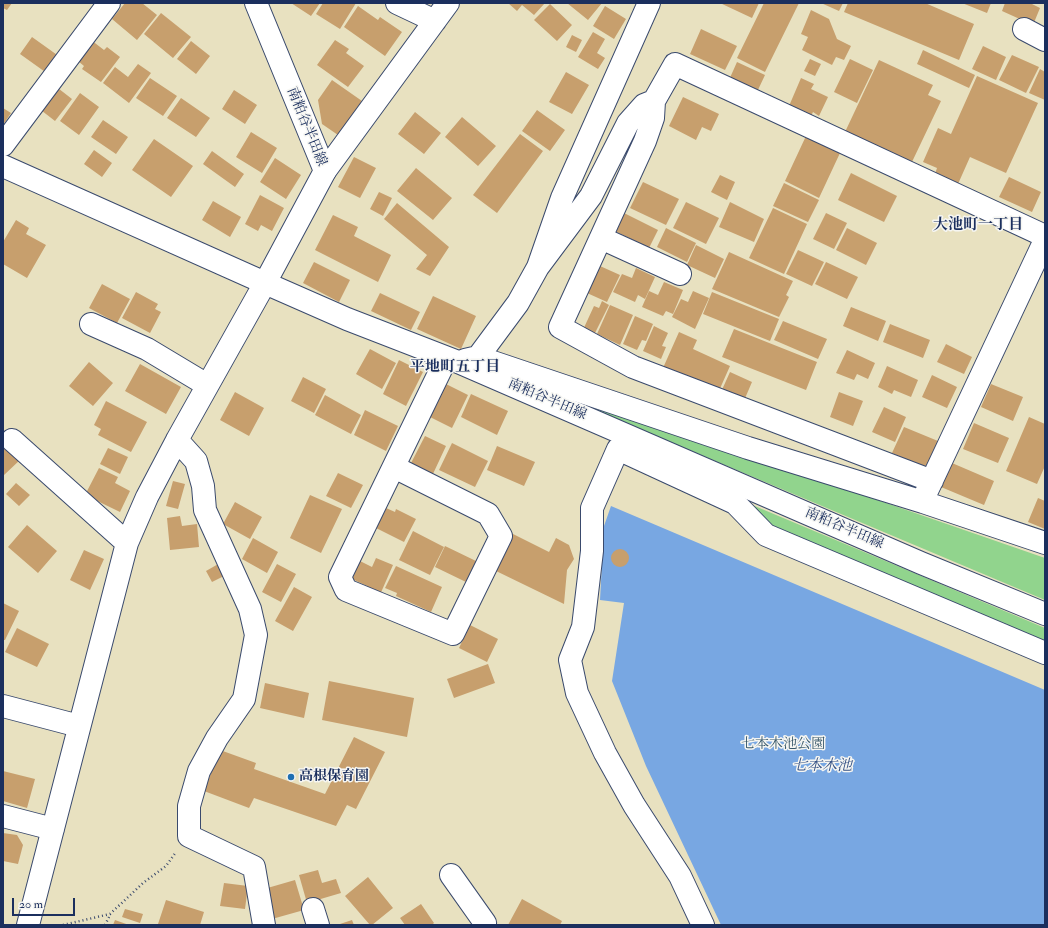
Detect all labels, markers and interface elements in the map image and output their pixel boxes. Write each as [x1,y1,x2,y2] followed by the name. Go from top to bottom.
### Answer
[282,85,330,169] street label: 南粕谷半田線
[933,217,1023,235] district label: 大池町一丁目
[410,359,500,377] district label: 平地町五丁目
[505,376,589,424] street label: 南粕谷半田線
[802,505,886,553] street label: 南粕谷半田線
[741,737,825,753] park label: 七本木池公園
[792,758,852,776] water label: 七本木池
[299,769,369,785] place label: 高根保育園
[286,772,296,782] marker: 高根保育園
[14,890,77,916] scale bar
[19,897,43,912] text: 20 m

